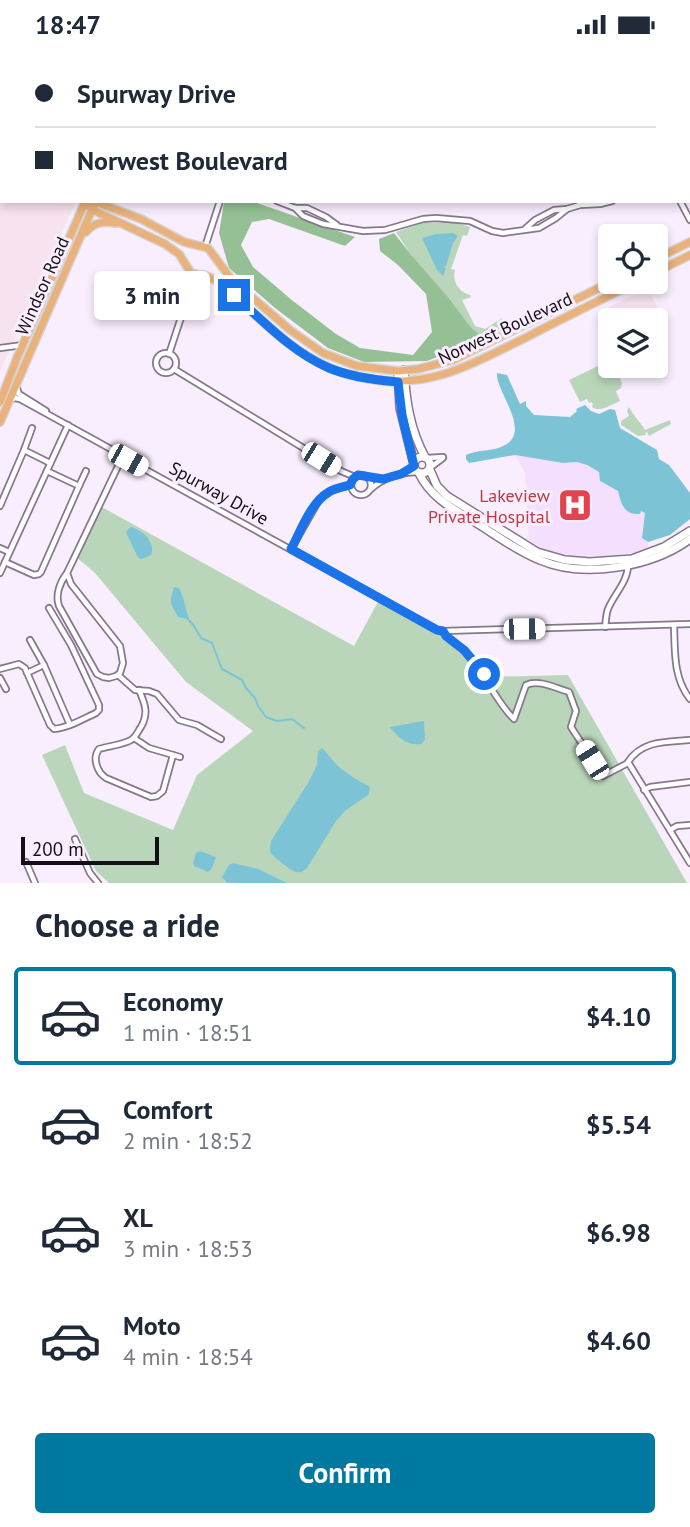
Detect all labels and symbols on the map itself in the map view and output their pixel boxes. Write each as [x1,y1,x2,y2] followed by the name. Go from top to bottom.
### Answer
[10,233,74,339] street label: Windsor Road
[94,271,210,319] callout: 3 min
[218,279,250,311] route end
[434,287,576,369] street label: Norwest Boulevard
[298,439,345,479] car
[105,441,152,479] car
[165,456,273,530] street label: Spurway Drive
[428,484,551,528] place label: Lakeview Private Hospital
[556,486,594,524] hospital icon: Lakeview Private Hospital
[503,618,546,640] car
[468,658,500,690] route start
[572,737,613,783] car
[21,834,159,866] scale bar

